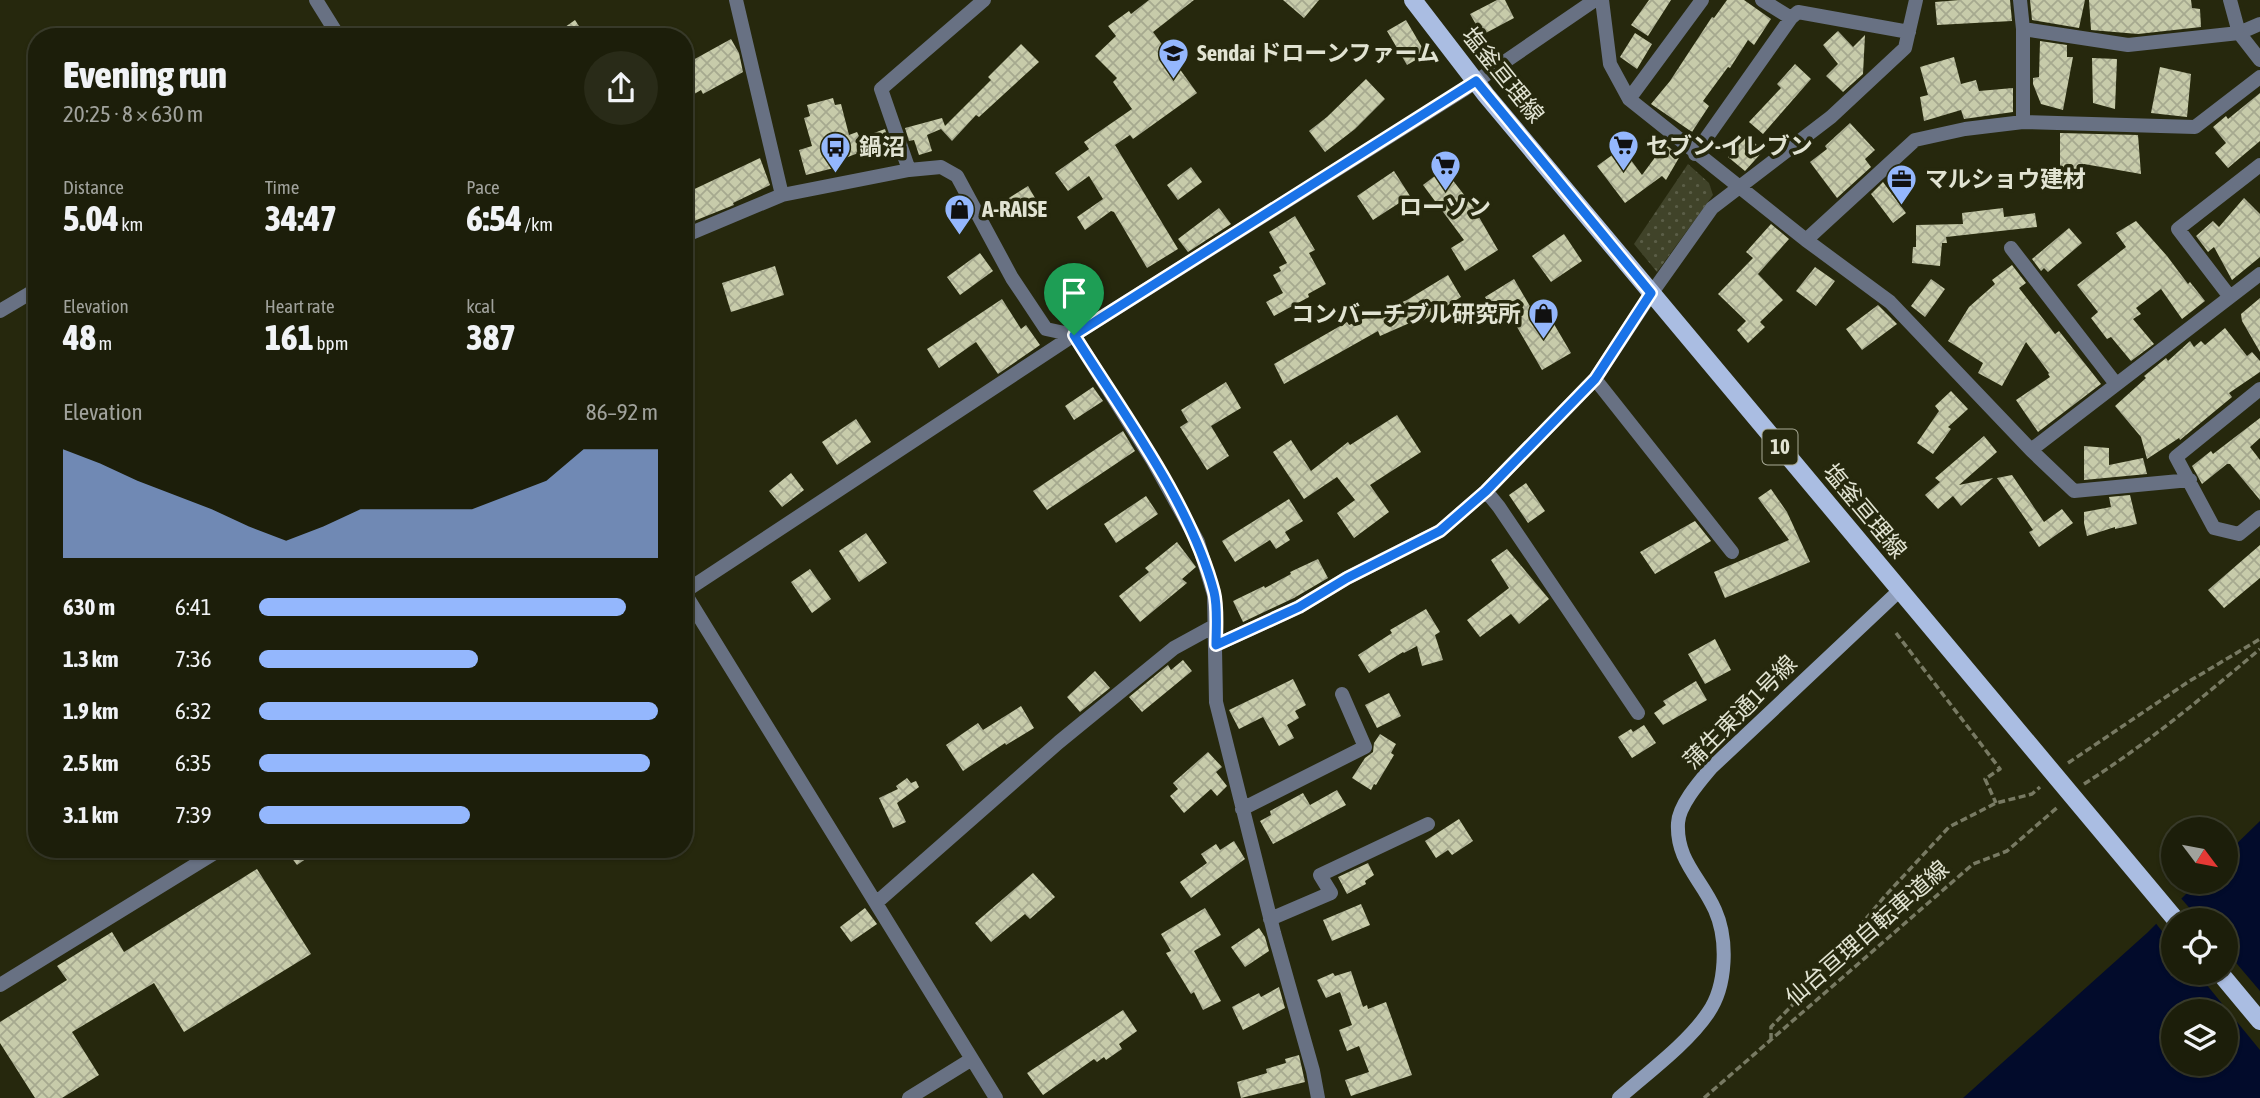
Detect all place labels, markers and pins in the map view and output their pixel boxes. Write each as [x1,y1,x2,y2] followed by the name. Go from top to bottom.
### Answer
[1157,36,1191,80] school or university icon: Sendai ドローンファーム
[1197,40,1440,66] place label: Sendai ドローンファーム
[1606,129,1640,173] supermarket icon: セブン-イレブン
[819,130,853,174] bus stop icon: 鍋沼
[1646,133,1813,159] place label: セブン-イレブン
[859,134,905,160] place label: 鍋沼
[1428,149,1462,193] supermarket icon: ローソン
[1885,162,1919,206] office icon: マルショウ建材
[1925,166,2086,192] place label: マルショウ建材
[942,192,976,236] shop icon: A-RAISE
[1399,194,1491,220] place label: ローソン
[981,196,1047,222] place label: A-RAISE
[1044,263,1104,335] pin
[1527,297,1561,341] shop icon: コンバーチブル研究所
[1291,301,1521,327] place label: コンバーチブル研究所

